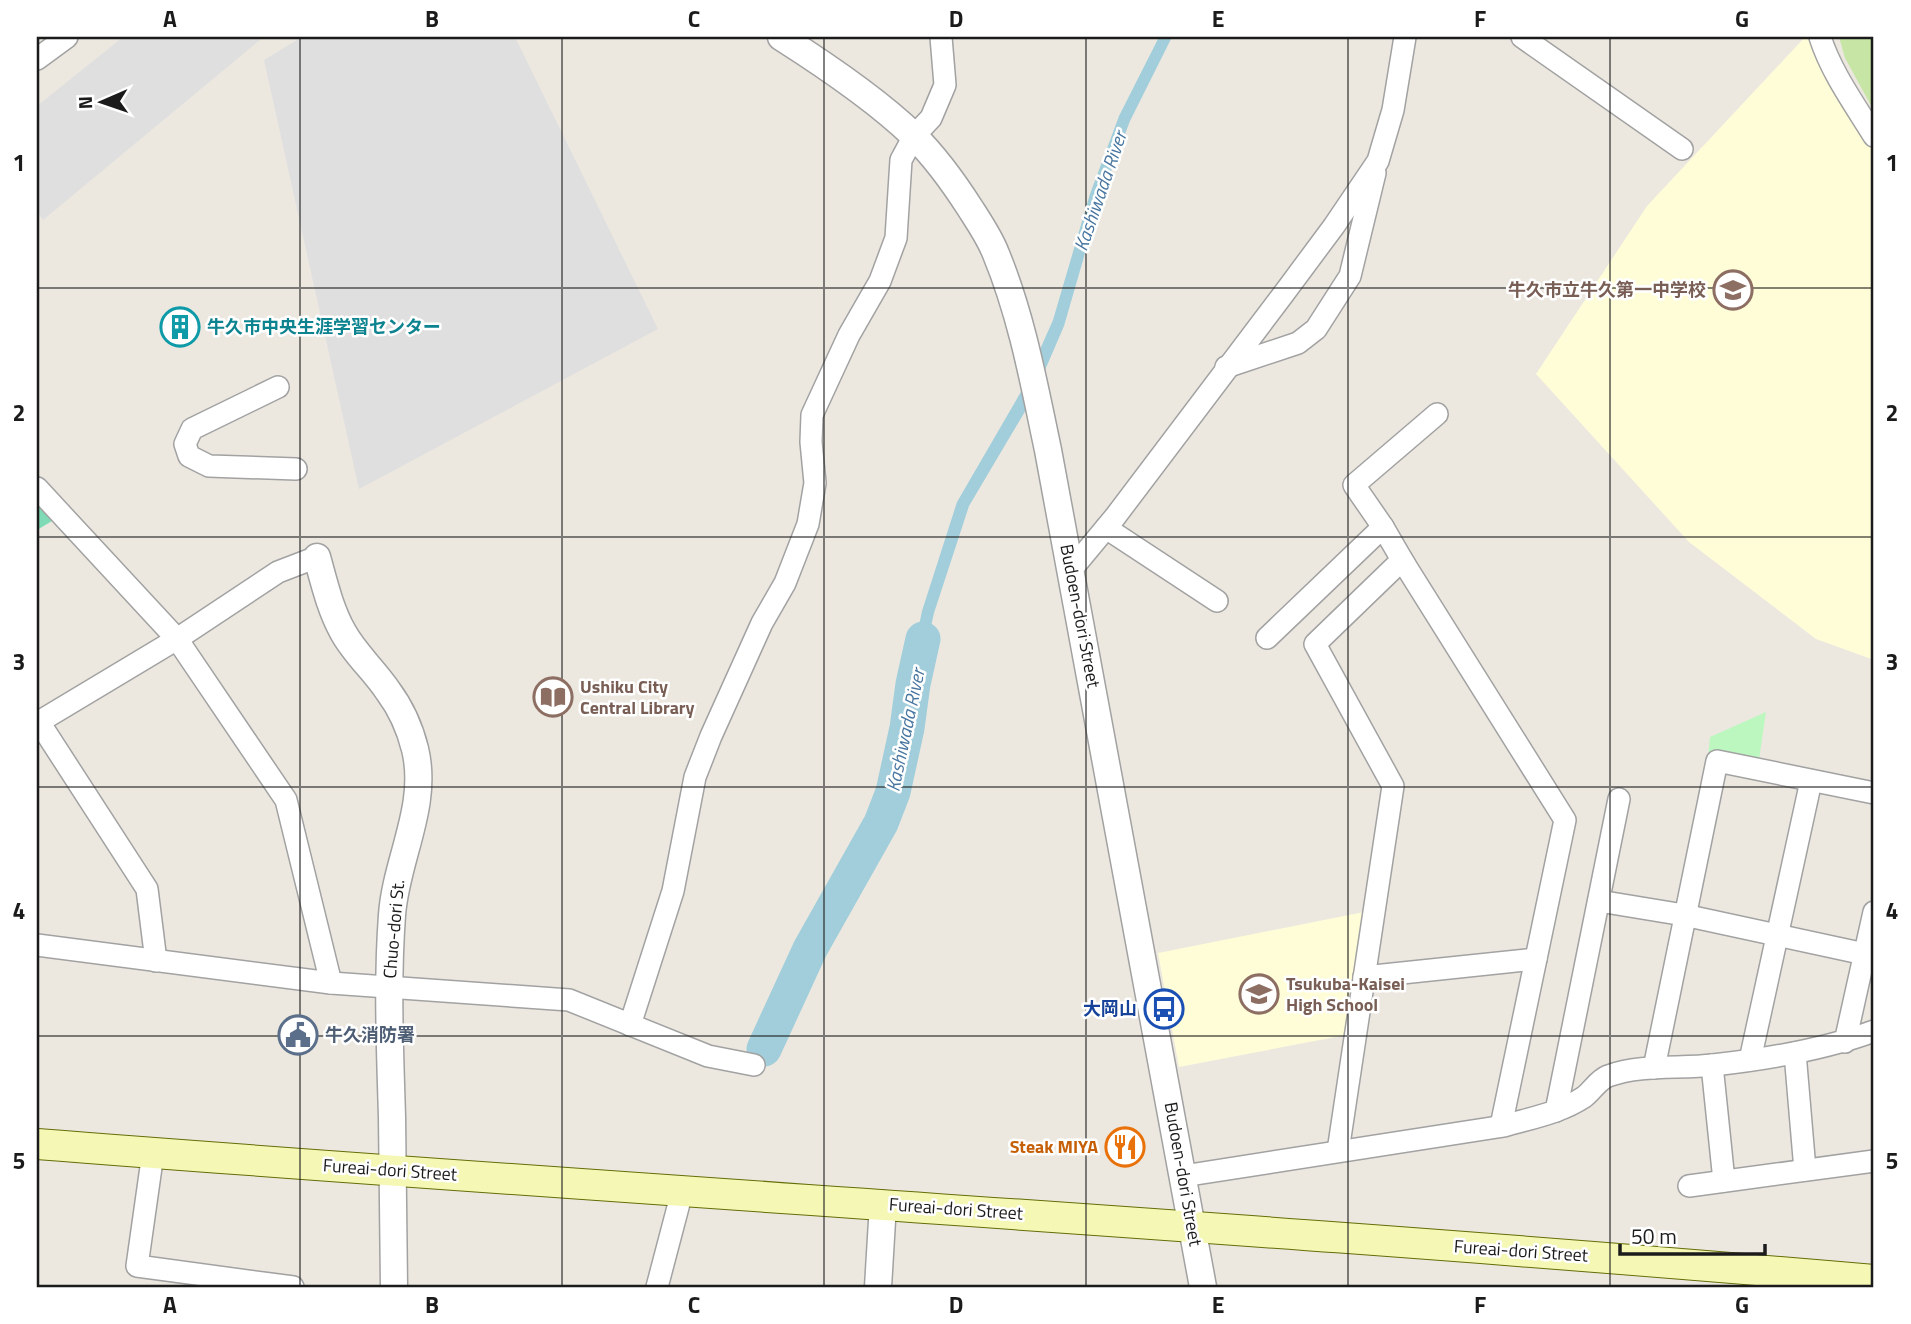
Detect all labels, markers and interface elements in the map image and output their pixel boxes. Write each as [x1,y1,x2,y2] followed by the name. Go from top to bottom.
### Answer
[163,1,177,36] text: A
[425,1,439,36] text: B
[688,1,700,36] text: C
[949,1,963,36] text: D
[1212,1,1224,36] text: E
[1474,1,1486,36] text: F
[1735,1,1749,36] text: G
[66,66,136,136] north arrow
[70,96,99,110] text: N
[1066,125,1134,255] water label: Kashiwada River
[13,145,25,180] text: 1
[1886,145,1898,180] text: 1
[1712,269,1754,311] school or university icon: 牛久市立牛久第一中学校
[1508,276,1706,303] place label: 牛久市立牛久第一中学校
[159,306,201,348] building icon: 牛久市中央生涯学習センター
[207,313,441,340] place label: 牛久市中央生涯学習センター
[13,395,25,430] text: 2
[1886,395,1898,430] text: 2
[1053,542,1108,691] street label: Budoen-dori Street
[13,644,25,679] text: 3
[1886,644,1898,679] text: 3
[877,664,932,794] water label: Kashiwada River
[580,673,695,721] place label: Ushiku City Central Library
[532,676,574,718] library icon: Ushiku City Central Library
[376,878,411,980] street label: Chuo-dori St.
[13,893,25,928] text: 4
[1886,893,1898,928] text: 4
[1286,970,1405,1018] place label: Tsukuba-Kaisei High School
[1238,973,1280,1015] school or university icon: Tsukuba-Kaisei High School
[1143,988,1185,1030] bus stop icon: 大岡山
[1083,995,1137,1022] place label: 大岡山
[277,1014,319,1056] public building icon: 牛久消防署
[325,1021,415,1048] place label: 牛久消防署
[1158,1100,1210,1249] street label: Budoen-dori Street
[1104,1126,1146,1168] restaurant icon: Steak MIYA
[1010,1133,1098,1160] place label: Steak MIYA
[13,1143,25,1178] text: 5
[1886,1143,1898,1178] text: 5
[322,1151,459,1188] street label: Fureai-dori Street
[888,1190,1025,1227] street label: Fureai-dori Street
[1620,1212,1766,1256] scale bar
[1631,1220,1677,1252] text: 50 m
[1453,1232,1590,1269] street label: Fureai-dori Street
[163,1287,177,1322] text: A
[425,1287,439,1322] text: B
[688,1287,700,1322] text: C
[949,1287,963,1322] text: D
[1212,1287,1224,1322] text: E
[1474,1287,1486,1322] text: F
[1735,1287,1749,1322] text: G

